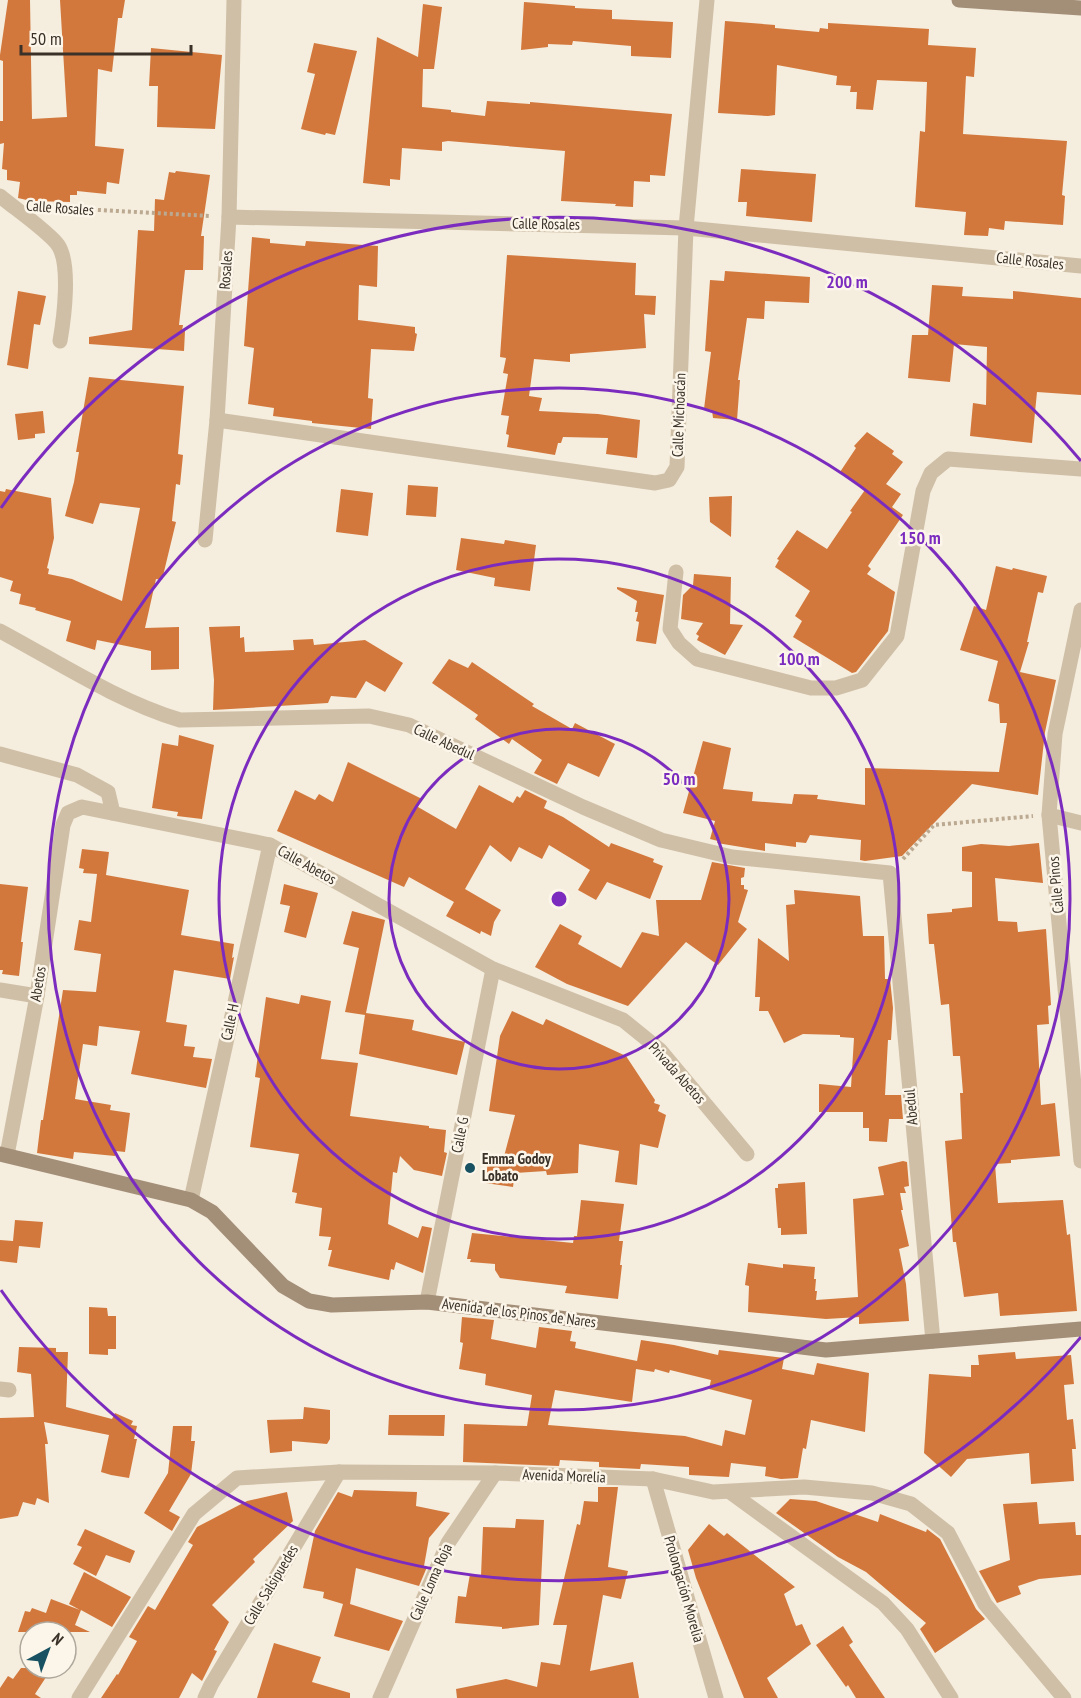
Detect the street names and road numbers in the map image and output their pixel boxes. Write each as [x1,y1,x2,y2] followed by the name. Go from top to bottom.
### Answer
[25,196,95,219] street label: Calle Rosales
[512,213,580,234] street label: Calle Rosales
[995,248,1065,274] street label: Calle Rosales
[215,250,236,290] street label: Rosales
[668,373,689,457] street label: Calle Michoacán
[411,719,478,764] street label: Calle Abedul
[275,841,340,888] street label: Calle Abetos
[1044,856,1067,914] street label: Calle Pinos
[25,965,50,1003] street label: Abetos
[216,1002,243,1042] street label: Calle H
[645,1038,710,1107] street label: Privada Abetos
[899,1088,922,1126] street label: Abedul
[447,1115,472,1155] street label: Calle G
[441,1294,597,1331] street label: Avenida de los Pinos de Nares
[522,1465,606,1486] street label: Avenida Morelia
[660,1533,709,1644] street label: Prolongación Morelia
[405,1540,456,1623] street label: Calle Loma Roja
[239,1541,302,1628] street label: Calle Salsipuedes

